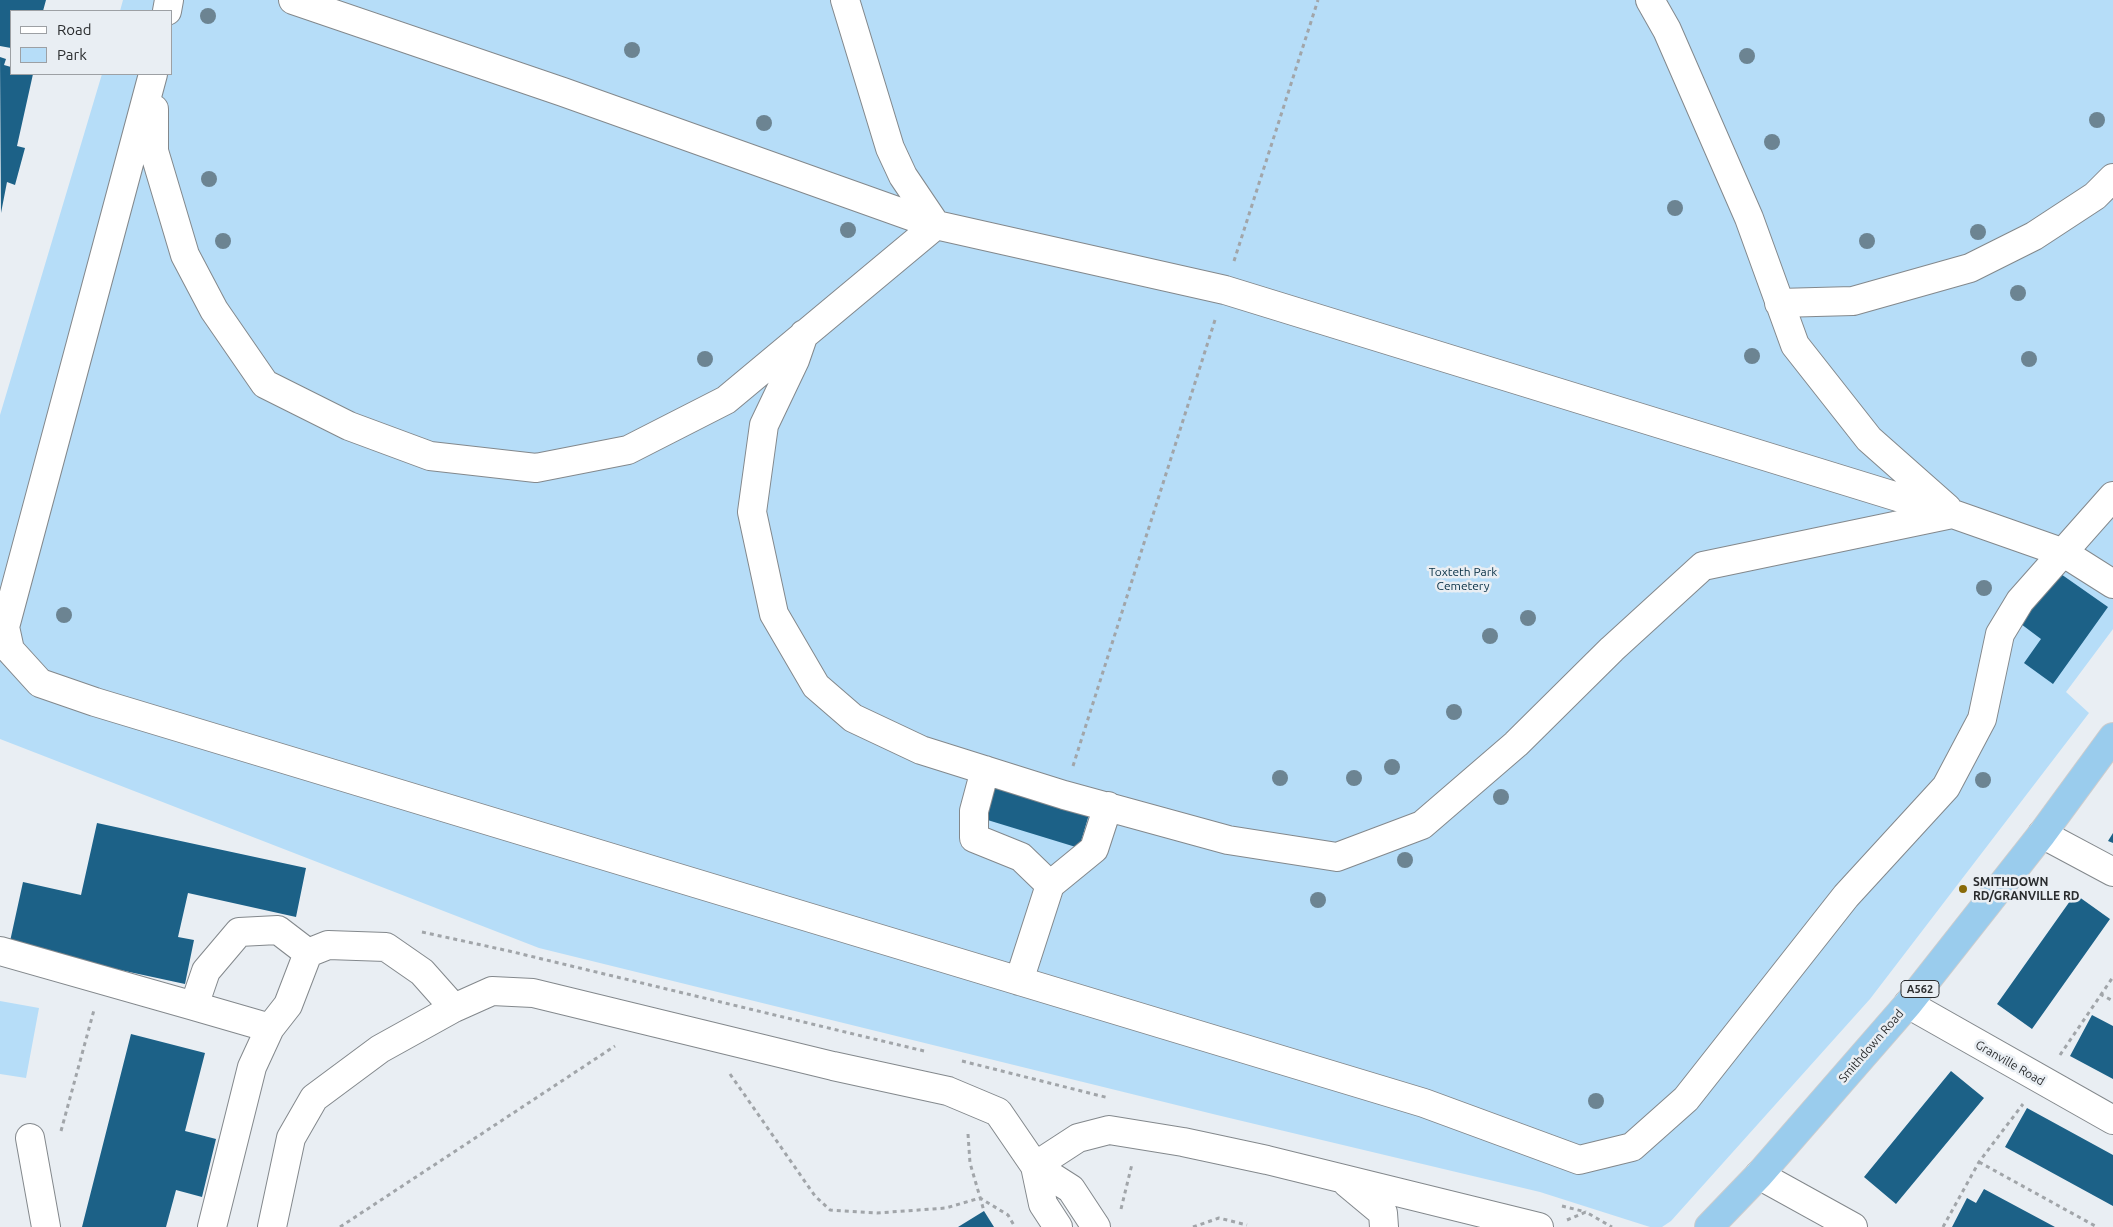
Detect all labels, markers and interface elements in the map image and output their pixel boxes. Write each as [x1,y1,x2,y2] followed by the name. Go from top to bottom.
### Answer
[10,10,172,75] legend
[57,21,92,38] text: Road
[57,46,87,63] text: Park
[1429,565,1497,593] park label: Toxteth Park Cemetery
[1973,875,2080,903] place label: SMITHDOWN RD/GRANVILLE RD
[1957,883,1969,895] marker: SMITHDOWN RD/GRANVILLE RD
[1901,981,1939,998] road number: A562
[1835,1007,1907,1085] street label: Smithdown Road
[1973,1037,2047,1089] street label: Granville Road

